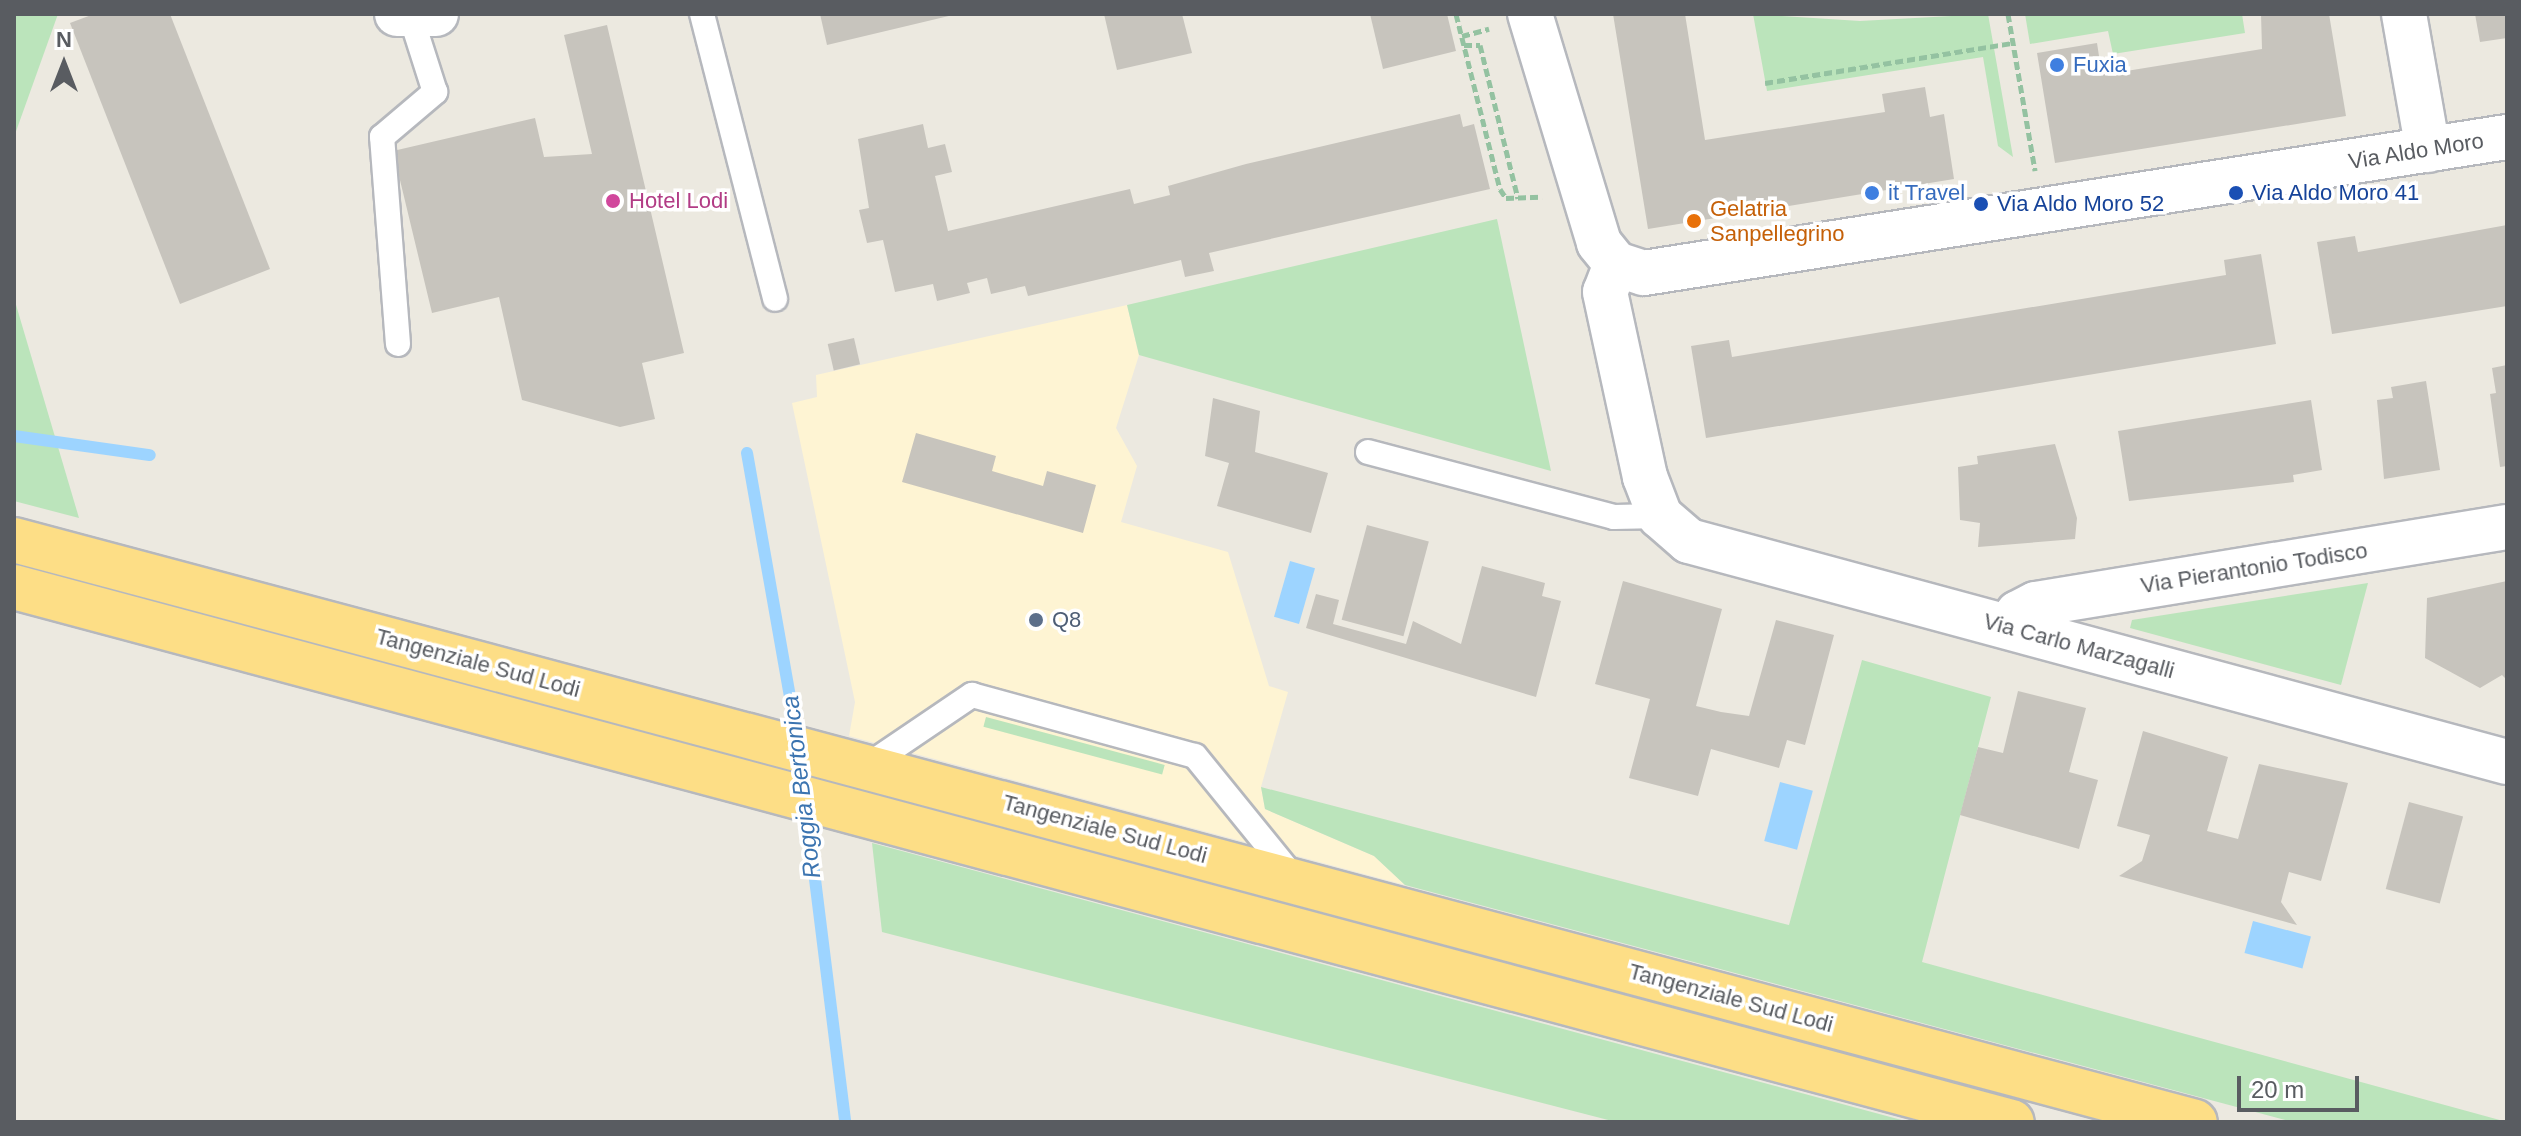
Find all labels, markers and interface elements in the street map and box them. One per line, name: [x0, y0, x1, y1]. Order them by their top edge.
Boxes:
north arrow: [24, 24, 104, 104]
text: N: [56, 27, 72, 52]
place label: Fuxia: [2073, 52, 2127, 78]
marker: Fuxia: [2048, 56, 2066, 74]
street label: Via Aldo Moro: [2346, 127, 2486, 175]
place label: it Travel: [1888, 180, 1965, 206]
place label: Via Aldo Moro 41: [2252, 180, 2420, 206]
marker: it Travel: [1863, 184, 1881, 202]
marker: Via Aldo Moro 41: [2227, 184, 2245, 202]
place label: Hotel Lodi: [629, 188, 728, 214]
place label: Via Aldo Moro 52: [1997, 191, 2165, 217]
marker: Hotel Lodi: [604, 192, 622, 210]
place label: Gelatria Sanpellegrino: [1710, 195, 1845, 246]
marker: Via Aldo Moro 52: [1972, 195, 1990, 213]
marker: Gelatria Sanpellegrino: [1685, 212, 1703, 230]
street label: Via Pierantonio Todisco: [2139, 537, 2369, 599]
place label: Q8: [1052, 607, 1081, 633]
street label: Via Carlo Marzagalli: [1981, 608, 2177, 684]
marker: Q8: [1027, 611, 1045, 629]
street label: Tangenziale Sud Lodi: [373, 623, 583, 703]
water label: Roggia Bertonica: [775, 694, 827, 880]
street label: Tangenziale Sud Lodi: [1000, 789, 1210, 869]
street label: Tangenziale Sud Lodi: [1626, 958, 1836, 1038]
scale bar: [2241, 1060, 2363, 1110]
text: 20 m: [2251, 1076, 2304, 1103]

